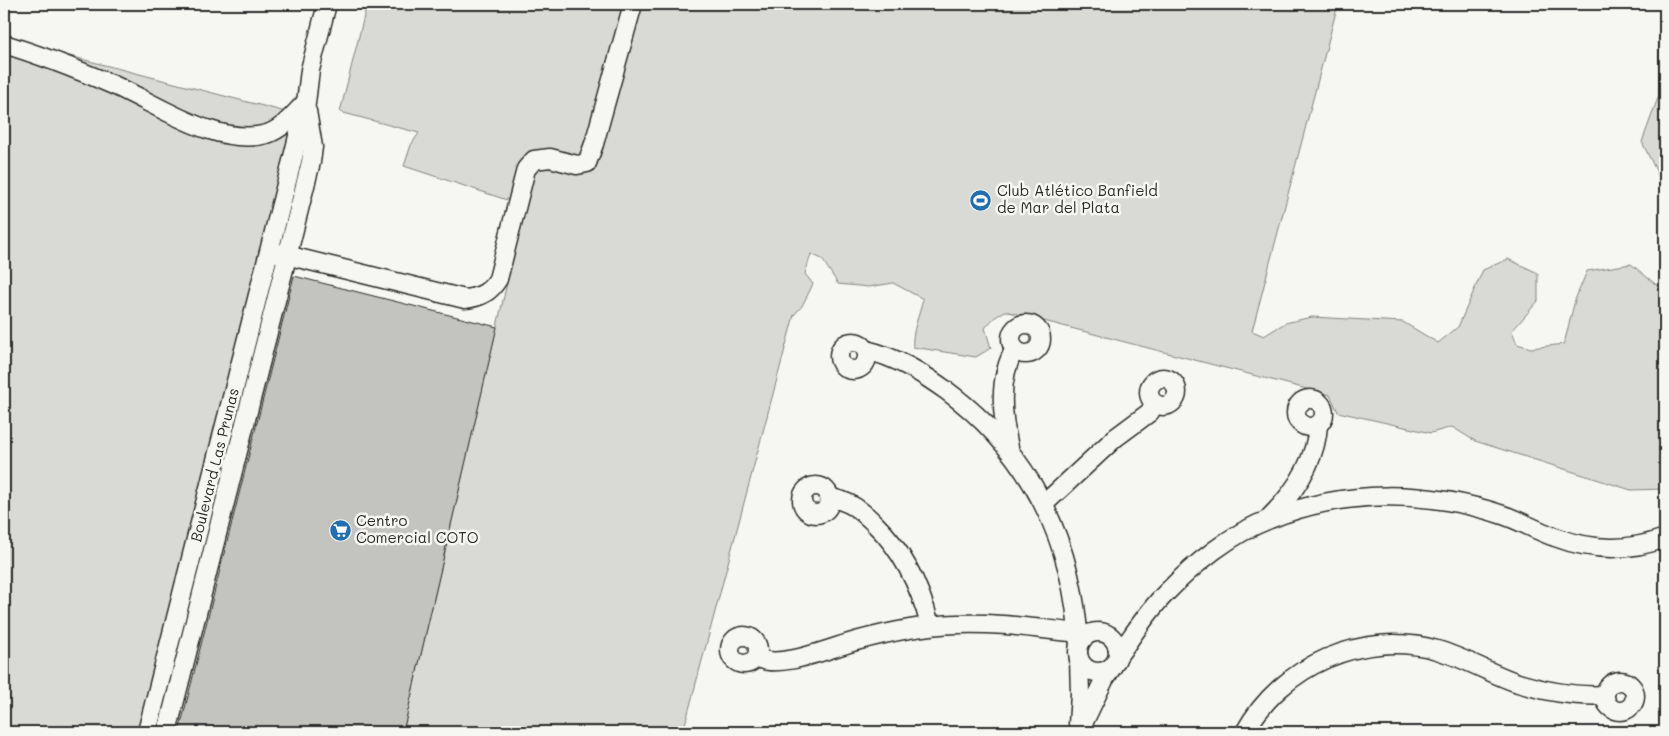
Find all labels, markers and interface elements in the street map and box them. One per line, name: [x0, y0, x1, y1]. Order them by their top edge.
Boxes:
place label: Club Atlético Banfield de Mar del Plata: [997, 180, 1158, 217]
sports icon: Club Atlético Banfield de Mar del Plata: [969, 188, 993, 212]
street label: Boulevard Las Prunas: [185, 386, 243, 544]
place label: Centro Comercial COTO: [356, 510, 479, 547]
supermarket icon: Centro Comercial COTO: [328, 518, 352, 542]

